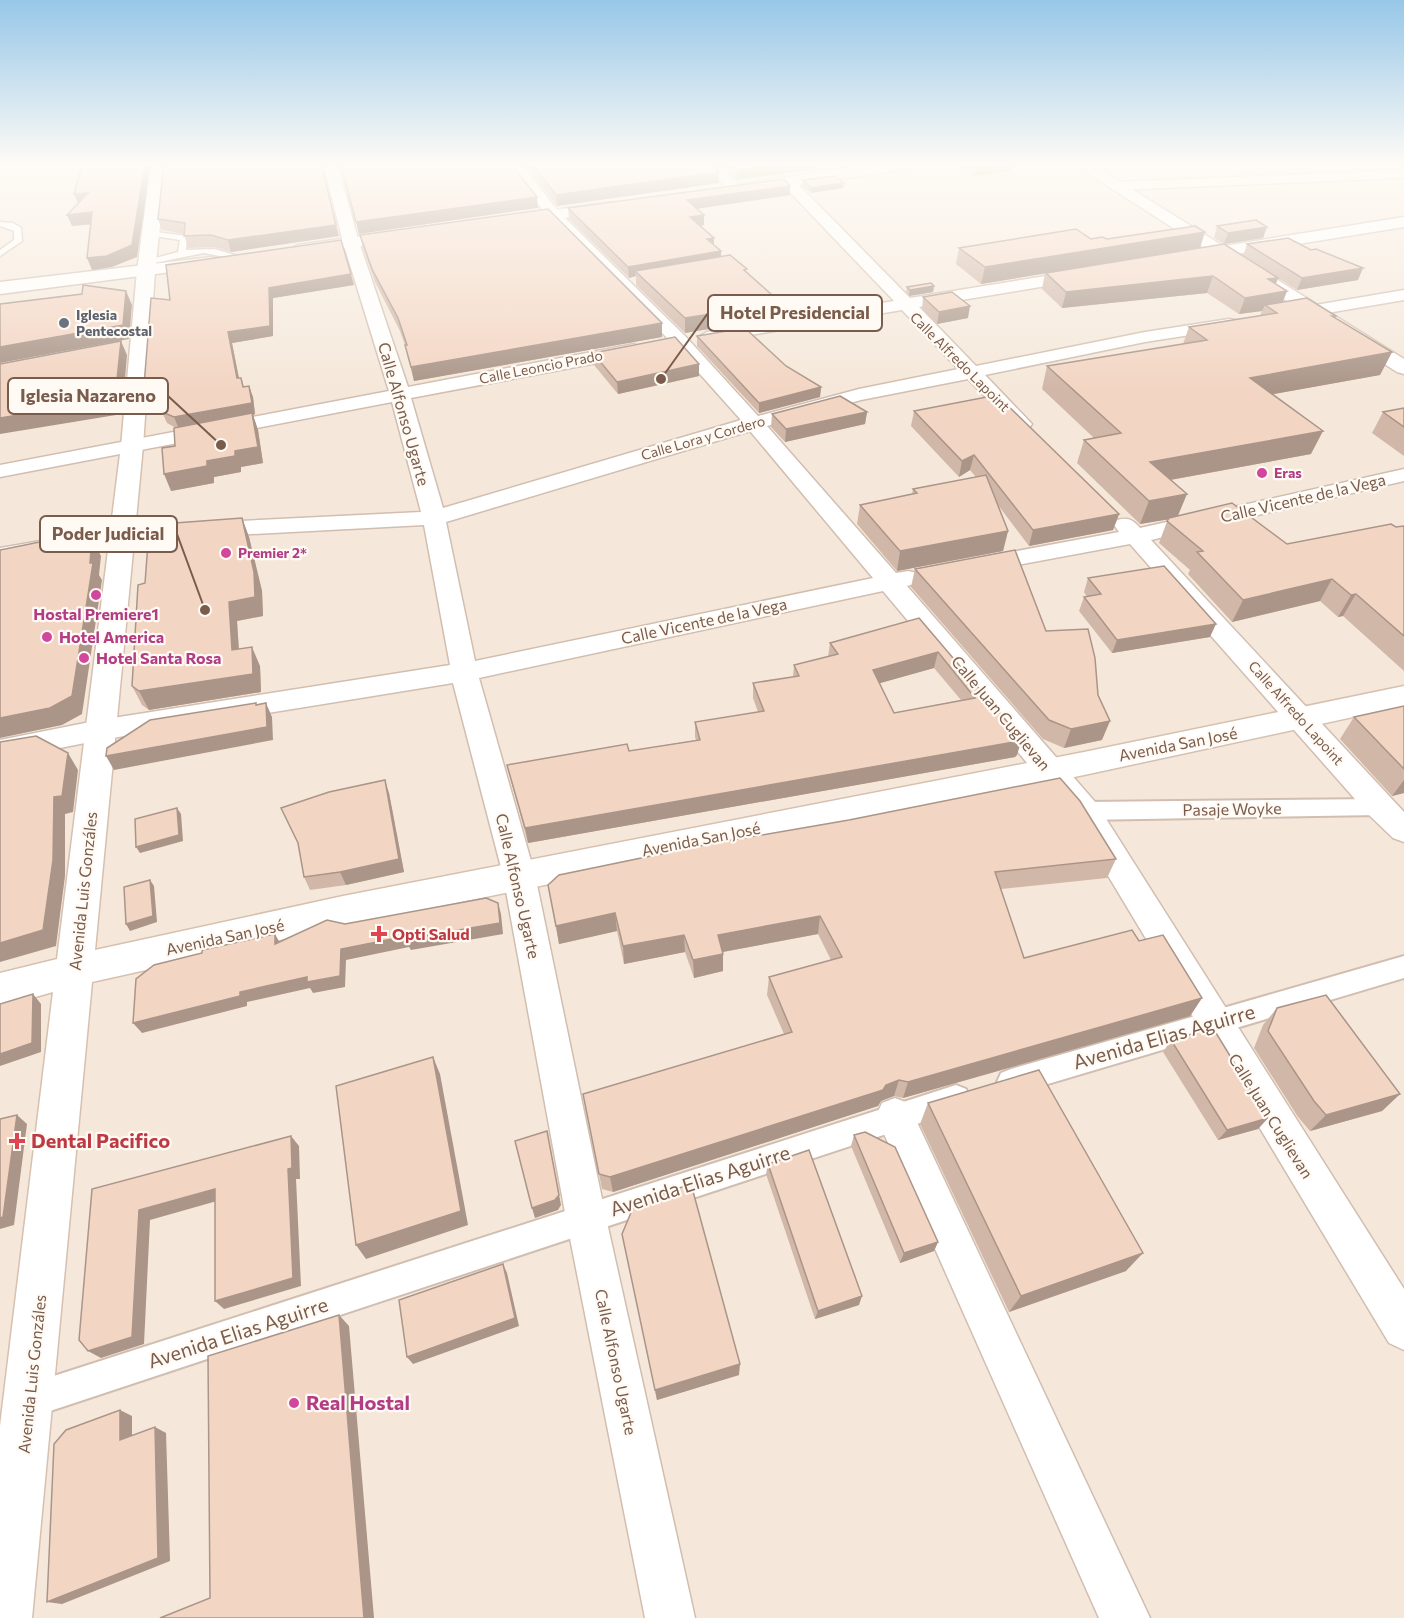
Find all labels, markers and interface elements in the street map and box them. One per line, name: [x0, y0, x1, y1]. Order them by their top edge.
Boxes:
callout: Hotel Presidencial: [708, 295, 882, 331]
text: Hotel Presidencial: [720, 301, 870, 323]
place label: Iglesia Pentecostal: [76, 306, 152, 339]
street label: Calle Alfredo Lapoint: [907, 308, 1014, 415]
marker: Iglesia Pentecostal: [57, 316, 71, 330]
street label: Calle Alfonso Ugarte: [375, 340, 434, 488]
street label: Calle Leoncio Prado: [478, 346, 604, 387]
callout: Iglesia Nazareno: [8, 378, 168, 414]
text: Iglesia Nazareno: [20, 384, 156, 406]
street label: Calle Lora y Cordero: [639, 412, 767, 463]
place label: Eras: [1274, 464, 1302, 481]
marker: Eras: [1255, 466, 1269, 480]
street label: Calle Vicente de la Vega: [1218, 469, 1387, 526]
callout: Poder Judicial: [40, 516, 177, 552]
text: Poder Judicial: [52, 522, 164, 544]
place label: Premier 2*: [238, 544, 307, 561]
marker: Premier 2*: [219, 546, 233, 560]
marker: Hostal Premiere1: [89, 588, 103, 602]
street label: Calle Vicente de la Vega: [619, 594, 789, 647]
place label: Hostal Premiere1: [33, 604, 159, 623]
place label: Hotel America: [59, 627, 164, 646]
marker: Hotel America: [40, 630, 54, 644]
place label: Hotel Santa Rosa: [96, 648, 221, 667]
marker: Hotel Santa Rosa: [77, 651, 91, 665]
street label: Calle Juan Cuglievan: [948, 652, 1055, 774]
street label: Calle Alfredo Lapoint: [1245, 657, 1348, 768]
street label: Avenida San José: [1117, 723, 1239, 764]
street label: Pasaje Woyke: [1182, 798, 1282, 819]
street label: Avenida Luis Gonzáles: [65, 810, 100, 971]
street label: Calle Alfonso Ugarte: [493, 811, 544, 960]
street label: Avenida San José: [640, 818, 762, 859]
street label: Avenida San José: [164, 915, 286, 958]
place label: Opti Salud: [392, 924, 470, 943]
marker: Opti Salud: [370, 925, 388, 943]
street label: Avenida Elias Aguirre: [1070, 999, 1257, 1073]
street label: Calle Juan Cuglievan: [1225, 1050, 1318, 1182]
place label: Dental Pacifico: [31, 1128, 170, 1152]
marker: Dental Pacifico: [8, 1132, 26, 1150]
street label: Avenida Elias Aguirre: [607, 1140, 793, 1221]
street label: Calle Alfonso Ugarte: [592, 1287, 641, 1437]
street label: Avenida Elias Aguirre: [145, 1292, 331, 1373]
street label: Avenida Luis Gonzáles: [14, 1293, 49, 1454]
place label: Real Hostal: [306, 1390, 410, 1414]
marker: Real Hostal: [287, 1396, 301, 1410]

